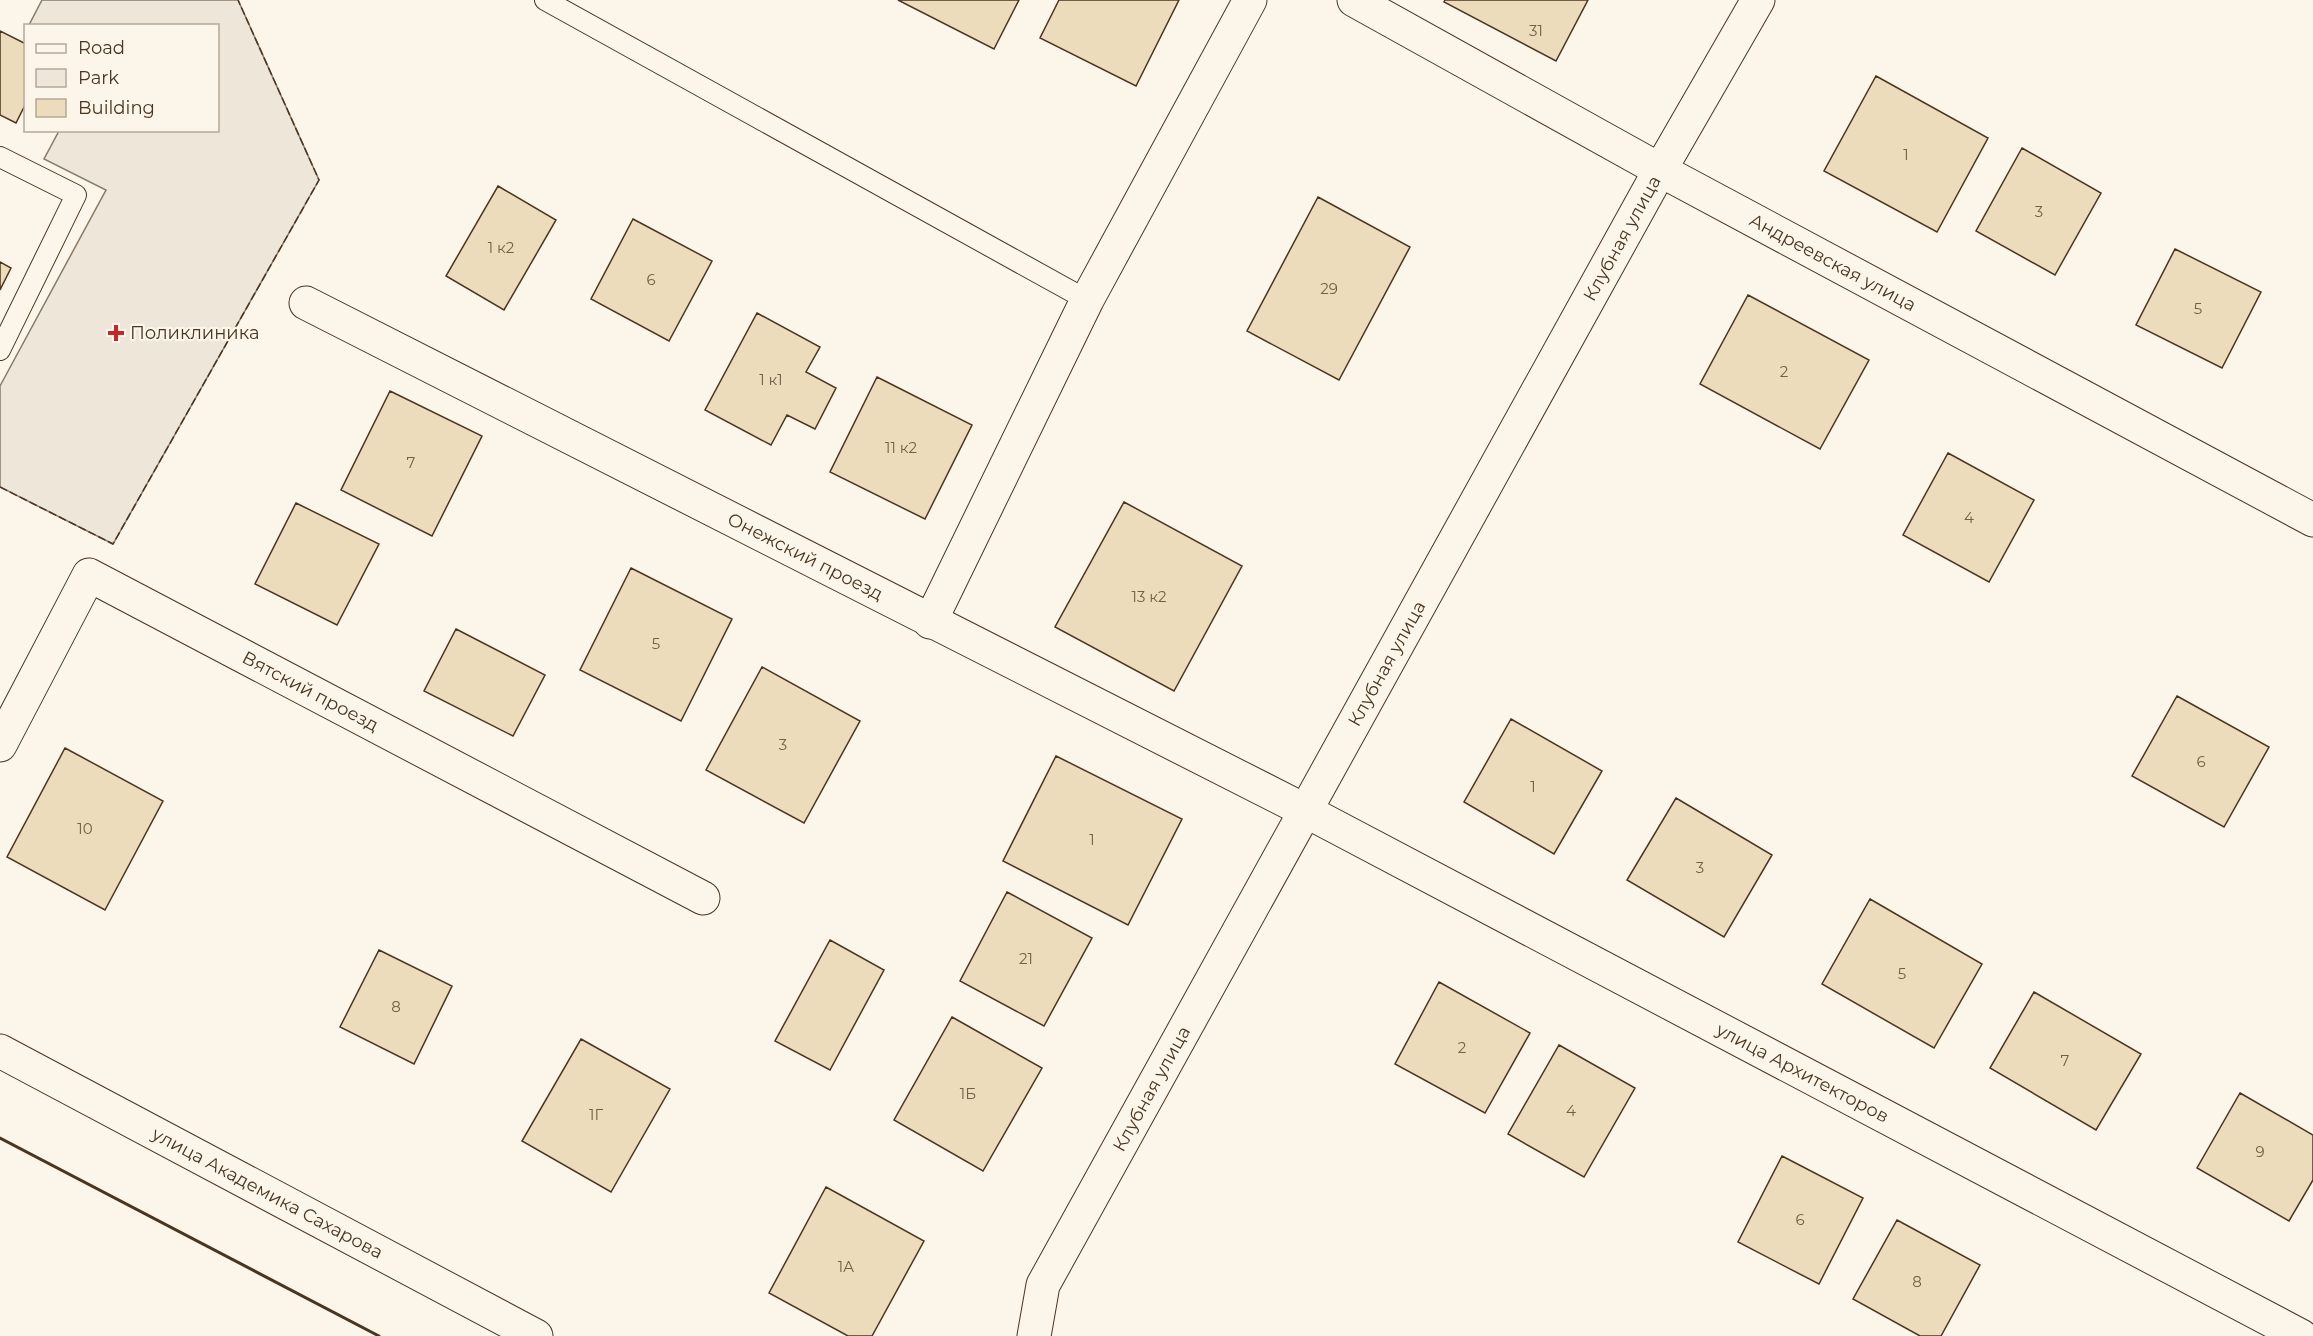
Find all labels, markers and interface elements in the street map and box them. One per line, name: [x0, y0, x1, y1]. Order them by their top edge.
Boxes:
house number: 31: [1529, 21, 1543, 40]
legend: [24, 24, 219, 132]
text: Road: [78, 37, 125, 59]
text: Park: [78, 67, 119, 89]
text: Building: [78, 97, 155, 119]
house number: 1: [1903, 145, 1909, 164]
street label: Клубная улица: [1579, 172, 1666, 305]
house number: 3: [2035, 202, 2043, 221]
street label: Андреевская улица: [1746, 209, 1920, 316]
house number: 1 к2: [488, 238, 514, 257]
house number: 6: [646, 270, 656, 289]
house number: 29: [1320, 279, 1338, 298]
house number: 5: [2194, 299, 2202, 318]
place label: Поликлиника: [130, 322, 260, 344]
marker: Поликлиника: [107, 324, 125, 342]
house number: 2: [1780, 362, 1788, 381]
house number: 1 к1: [759, 370, 783, 389]
house number: 11 к2: [885, 438, 917, 457]
house number: 7: [407, 453, 416, 472]
street label: Онежский проезд: [724, 508, 887, 605]
house number: 4: [1964, 508, 1974, 527]
house number: 13 к2: [1132, 587, 1166, 606]
street label: Клубная улица: [1343, 597, 1430, 730]
house number: 5: [652, 634, 660, 653]
street label: Вятский проезд: [238, 647, 383, 736]
house number: 3: [779, 735, 787, 754]
house number: 6: [2196, 752, 2206, 771]
house number: 1: [1530, 777, 1536, 796]
house number: 10: [77, 819, 93, 838]
house number: 1: [1089, 830, 1095, 849]
house number: 3: [1696, 858, 1704, 877]
house number: 21: [1019, 949, 1033, 968]
house number: 5: [1898, 964, 1906, 983]
house number: 8: [391, 997, 401, 1016]
street label: улица Архитекторов: [1712, 1018, 1893, 1128]
street label: Клубная улица: [1108, 1022, 1195, 1155]
house number: 2: [1458, 1038, 1466, 1057]
house number: 7: [2061, 1051, 2070, 1070]
house number: 1Б: [960, 1084, 976, 1103]
house number: 4: [1566, 1101, 1576, 1120]
house number: 1Г: [589, 1105, 603, 1124]
street label: улица Академика Сахарова: [147, 1122, 387, 1264]
house number: 9: [2255, 1142, 2265, 1161]
house number: 6: [1795, 1210, 1805, 1229]
house number: 1А: [838, 1257, 854, 1276]
house number: 8: [1912, 1272, 1922, 1291]

